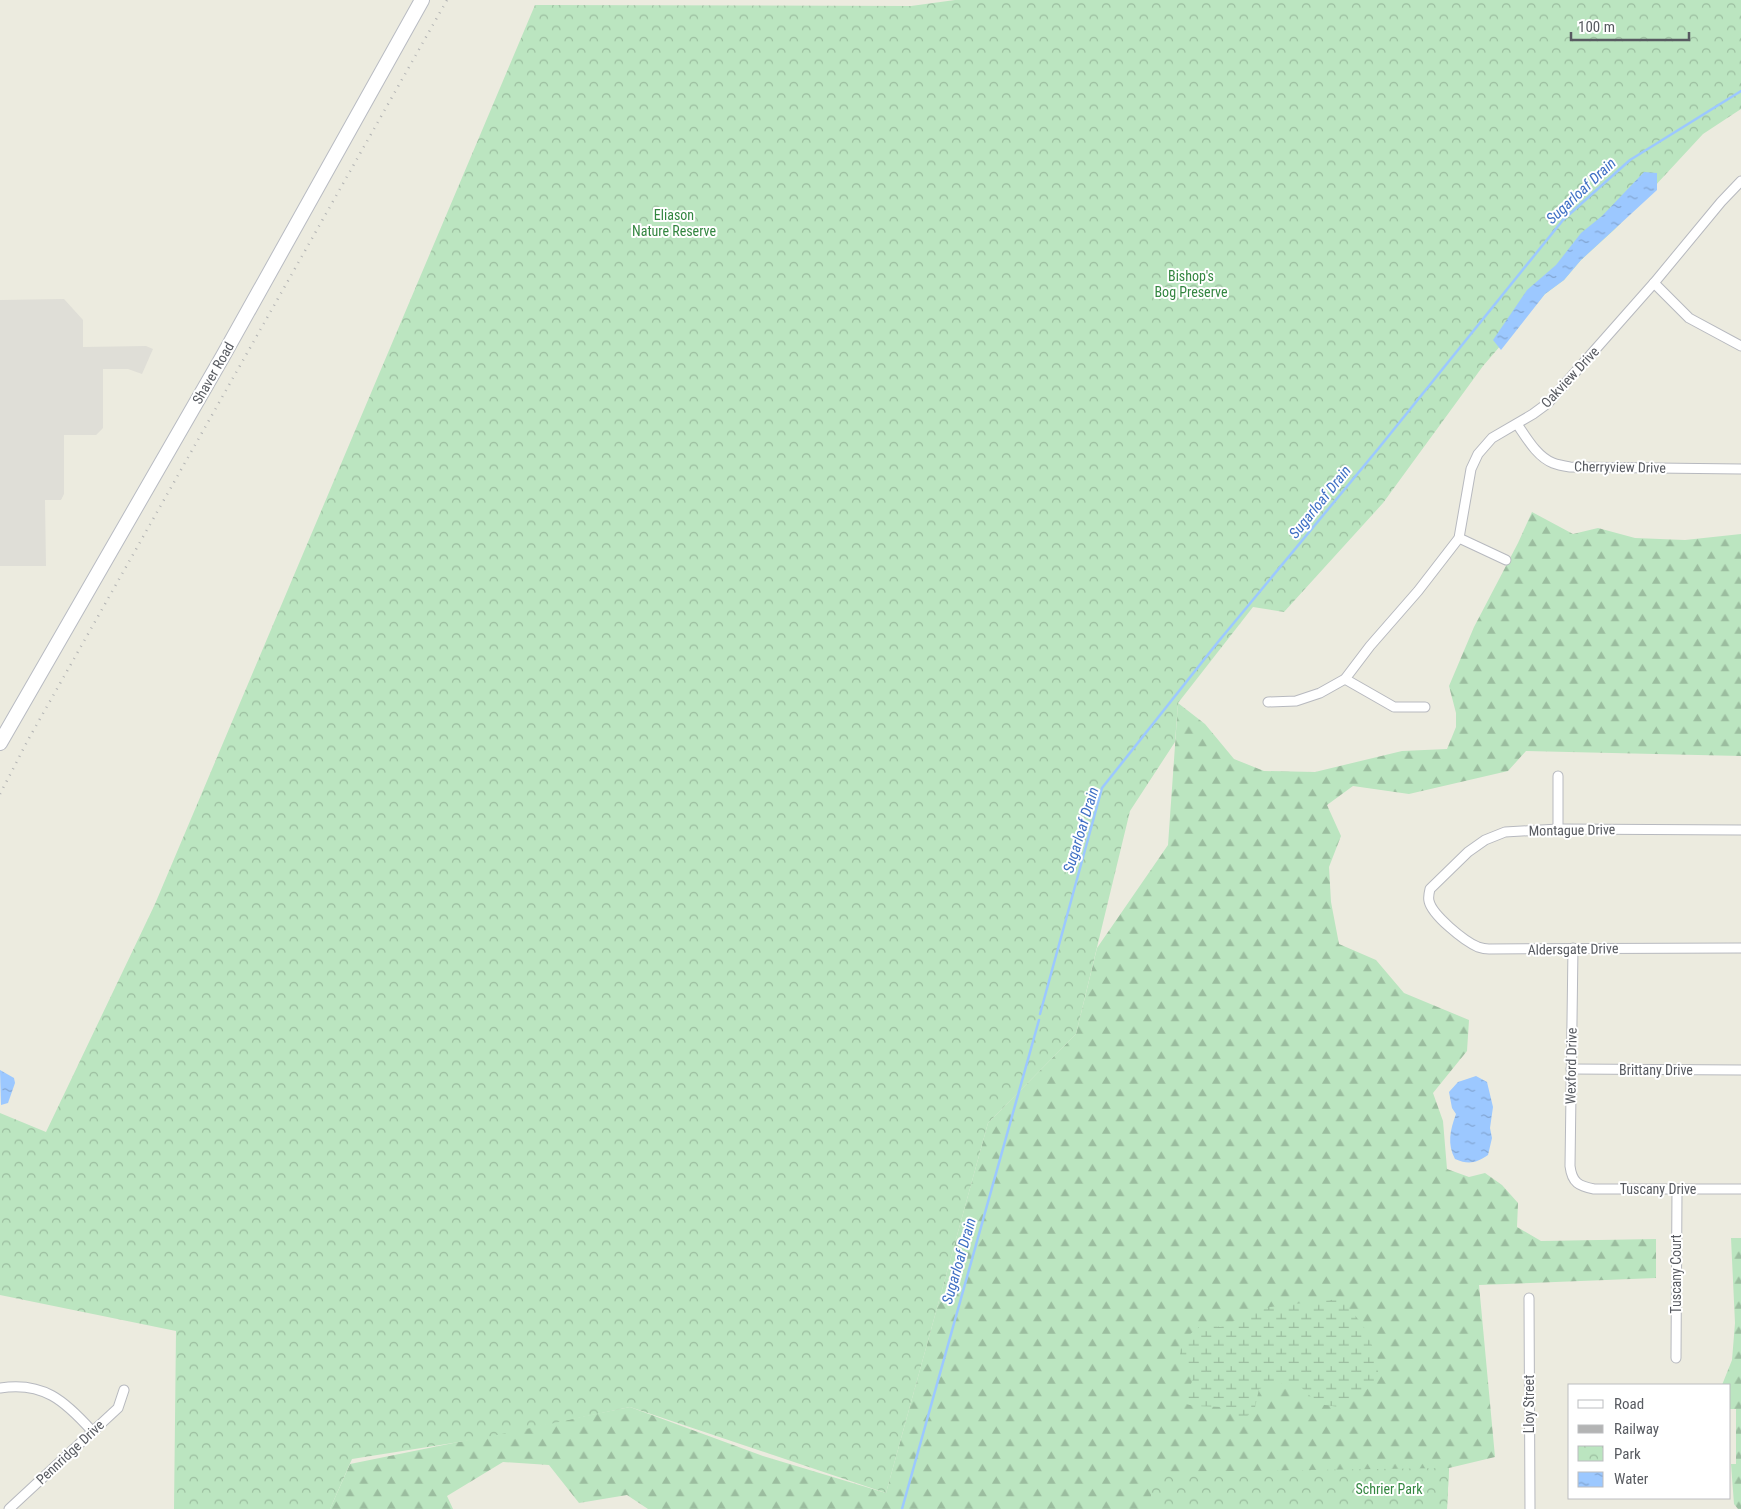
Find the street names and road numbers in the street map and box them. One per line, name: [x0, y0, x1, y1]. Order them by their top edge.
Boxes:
street label: Shaver Road: [189, 339, 237, 407]
street label: Oakview Drive: [1538, 343, 1603, 411]
street label: Cherryview Drive: [1574, 458, 1666, 476]
street label: Montague Drive: [1529, 821, 1616, 839]
street label: Aldersgate Drive: [1527, 940, 1619, 958]
street label: Wexford Drive: [1562, 1027, 1580, 1105]
street label: Brittany Drive: [1619, 1062, 1693, 1078]
street label: Tuscany Drive: [1620, 1181, 1697, 1197]
street label: Tuscany Court: [1668, 1234, 1684, 1314]
street label: Lloy Street: [1521, 1375, 1537, 1433]
street label: Pennridge Drive: [33, 1416, 108, 1487]

